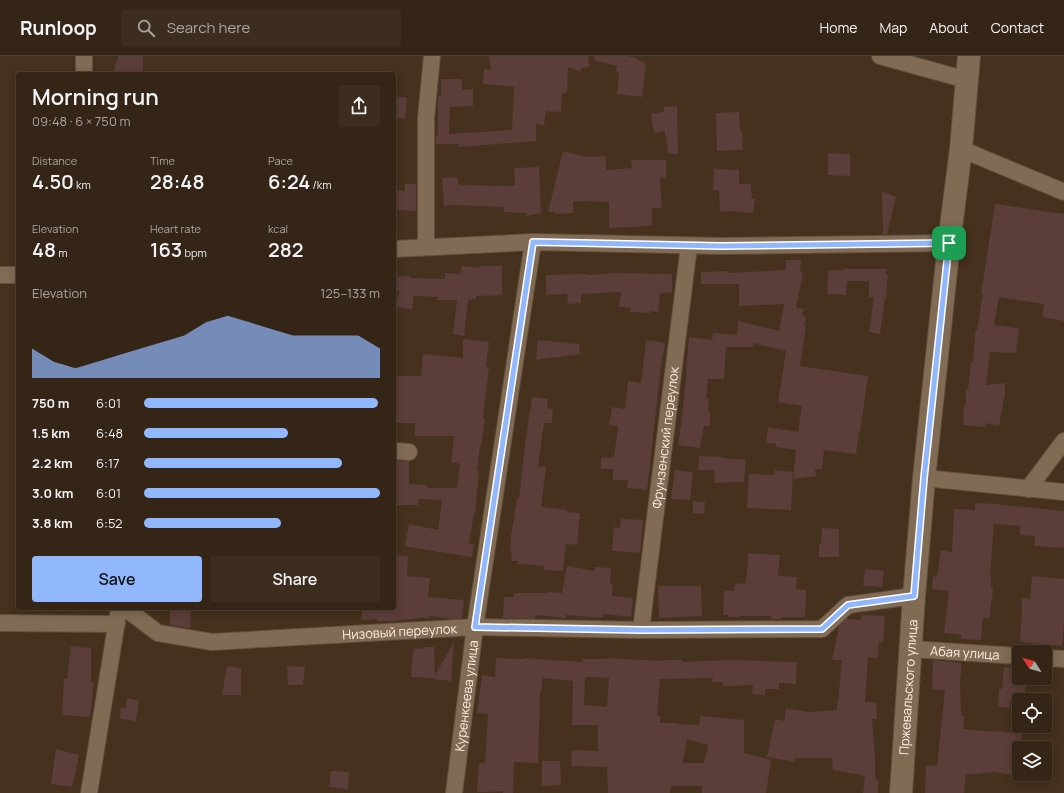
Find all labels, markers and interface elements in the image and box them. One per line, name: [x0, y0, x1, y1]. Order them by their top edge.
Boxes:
search box: [121, 10, 401, 46]
text: Runloop: [20, 15, 97, 41]
icon: search: [135, 17, 157, 39]
text: Search here: [167, 17, 250, 38]
text: Home: [820, 18, 857, 37]
text: Map: [879, 18, 907, 37]
text: About: [929, 18, 969, 37]
text: Contact: [991, 18, 1044, 37]
text: Morning run: [32, 82, 159, 112]
button: share: [338, 85, 380, 127]
text: 09:48 · 6 × 750 m: [32, 112, 130, 130]
text: Distance: [32, 153, 77, 168]
text: Time: [150, 153, 175, 168]
text: Pace: [268, 153, 293, 168]
text: 4.50: [32, 168, 74, 195]
text: 28:48: [150, 168, 204, 195]
text: 6:24: [268, 168, 310, 195]
text: km: [74, 177, 91, 192]
text: /km: [310, 177, 332, 192]
text: Elevation: [32, 221, 78, 236]
text: Heart rate: [150, 221, 201, 236]
text: kcal: [268, 221, 288, 236]
pin: [932, 226, 966, 260]
icon: arrive: [938, 232, 960, 254]
text: 48: [32, 236, 56, 263]
text: 163: [150, 236, 182, 263]
text: 282: [268, 236, 304, 263]
text: m: [56, 245, 68, 260]
text: bpm: [182, 245, 207, 260]
text: Elevation: [32, 284, 87, 302]
text: 125–133 m: [320, 284, 380, 302]
street label: Фрунзенский переулок: [647, 365, 683, 509]
text: 750 m: [32, 394, 69, 412]
text: 6:01: [96, 394, 121, 412]
text: 1.5 km: [32, 424, 70, 442]
text: 6:48: [96, 424, 123, 442]
text: 2.2 km: [32, 454, 73, 472]
text: 6:17: [96, 454, 120, 472]
text: 3.0 km: [32, 484, 73, 502]
text: 6:01: [96, 484, 121, 502]
text: 3.8 km: [32, 514, 73, 532]
text: 6:52: [96, 514, 123, 532]
button: Save: [32, 556, 202, 602]
button: Share: [210, 556, 380, 602]
street label: Низовый переулок: [342, 619, 458, 644]
street label: Пржевальского улица: [895, 619, 921, 756]
street label: Куренкеева улица: [450, 639, 482, 752]
street label: Абая улица: [930, 641, 1000, 664]
north arrow: [1012, 645, 1052, 685]
map controls: [1012, 645, 1052, 781]
button: locate: [1012, 693, 1052, 733]
button: layers: [1012, 741, 1052, 781]

